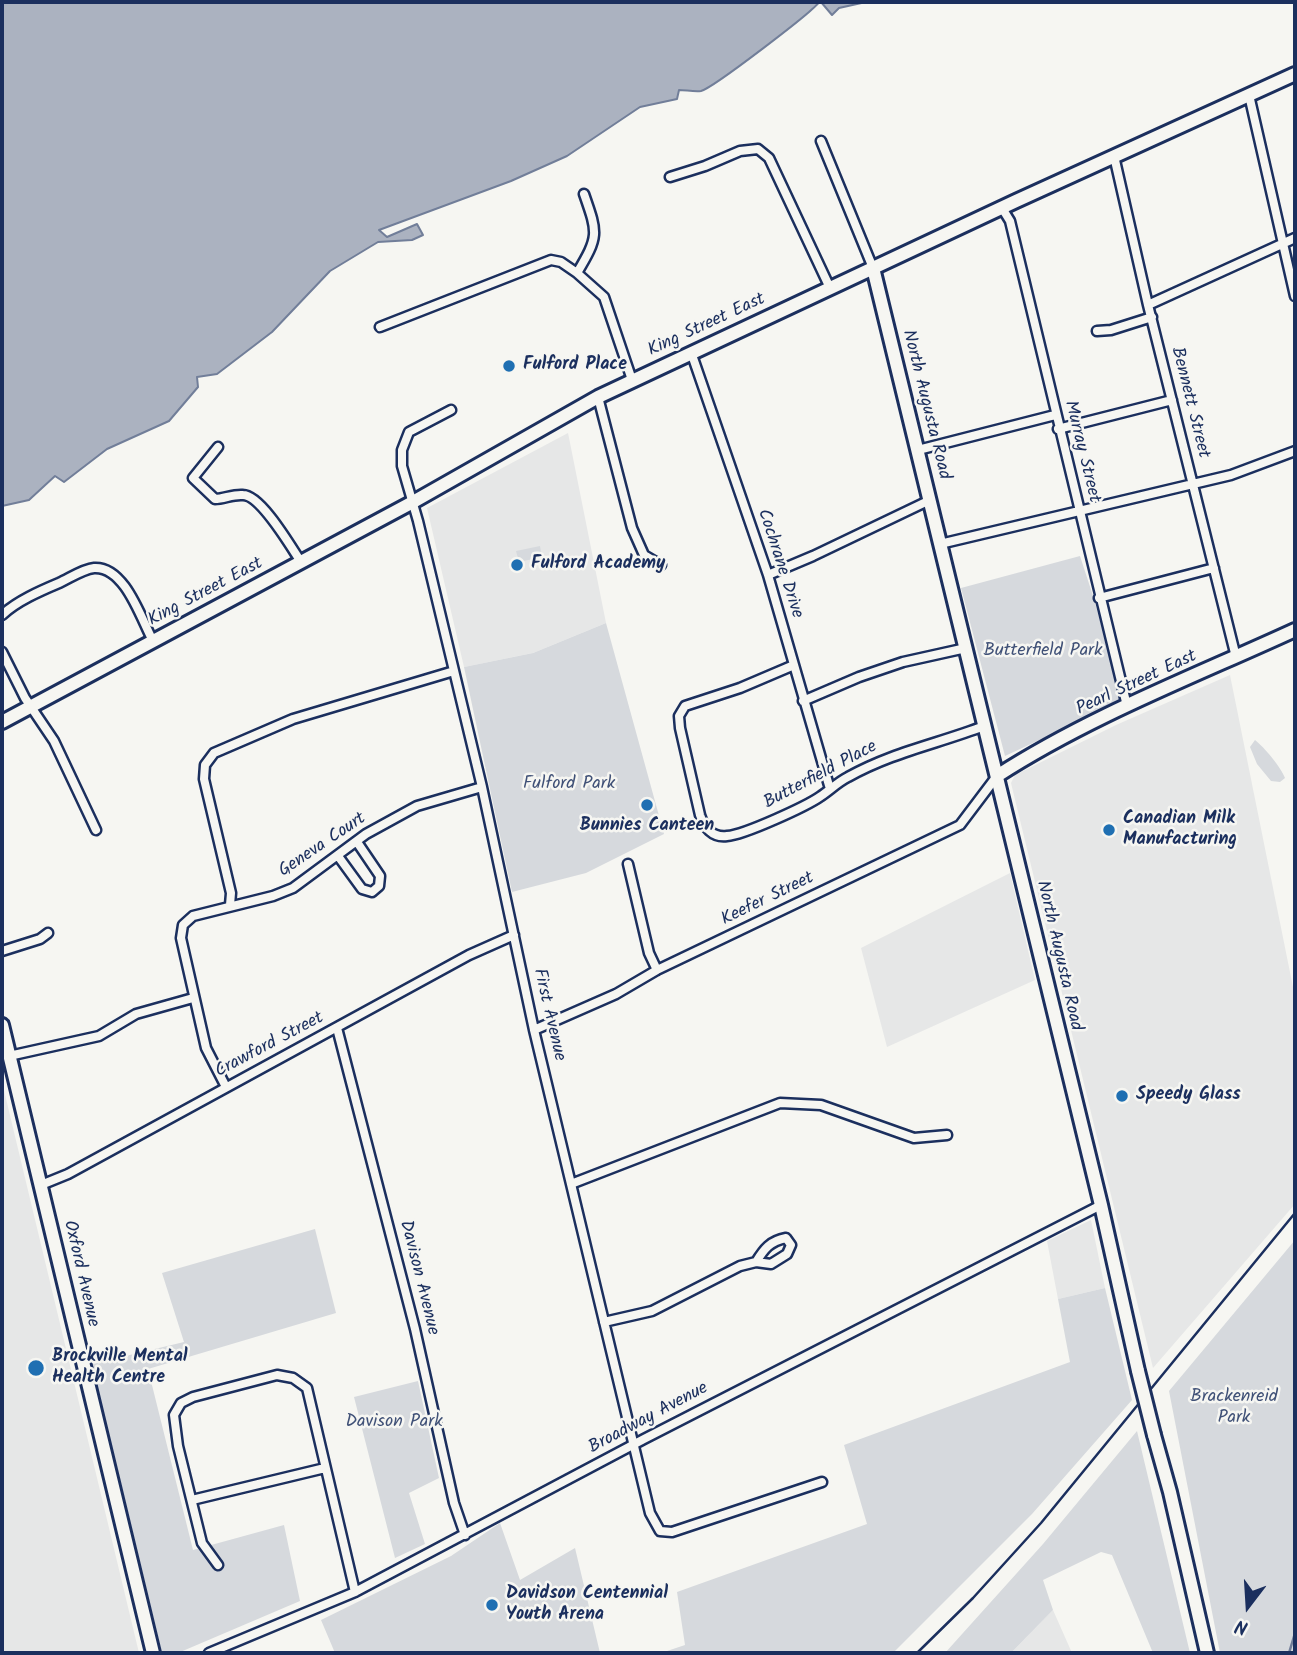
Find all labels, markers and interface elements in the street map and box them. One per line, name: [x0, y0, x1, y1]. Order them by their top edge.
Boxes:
street label: King Street East: [645, 289, 769, 363]
street label: North Augusta Road: [896, 328, 954, 482]
street label: Bennett Street: [1165, 345, 1213, 461]
place label: Fulford Place: [523, 355, 627, 377]
marker: Fulford Place: [501, 358, 517, 374]
street label: Murray Street: [1058, 399, 1104, 505]
street label: Cochrane Drive: [751, 507, 807, 621]
street label: King Street East: [145, 554, 267, 632]
place label: Fulford Academy: [531, 554, 665, 576]
marker: Fulford Academy: [509, 557, 525, 573]
park label: Butterfield Park: [984, 641, 1102, 663]
street label: Pearl Street East: [1073, 647, 1201, 721]
street label: Butterfield Place: [761, 737, 881, 815]
park label: Fulford Park: [523, 774, 615, 796]
marker: Bunnies Canteen: [639, 797, 655, 813]
street label: Geneva Court: [275, 809, 371, 883]
place label: Canadian Milk Manufacturing: [1123, 809, 1237, 852]
place label: Bunnies Canteen: [580, 816, 714, 838]
marker: Canadian Milk Manufacturing: [1101, 822, 1117, 838]
street label: Keefer Street: [718, 868, 818, 932]
street label: North Augusta Road: [1030, 879, 1086, 1033]
street label: First Avenue: [527, 967, 569, 1063]
street label: Crawford Street: [212, 1008, 328, 1084]
place label: Speedy Glass: [1136, 1085, 1241, 1107]
marker: Speedy Glass: [1114, 1088, 1130, 1104]
street label: Davison Avenue: [393, 1218, 443, 1338]
street label: Oxford Avenue: [57, 1219, 103, 1329]
place label: Brockville Mental Health Centre: [52, 1347, 188, 1390]
marker: Brockville Mental Health Centre: [26, 1358, 46, 1378]
street label: Broadway Avenue: [586, 1378, 712, 1460]
park label: Brackenreid Park: [1190, 1387, 1278, 1430]
park label: Davison Park: [345, 1412, 443, 1434]
north arrow: [1213, 1571, 1283, 1641]
place label: Davidson Centennial Youth Arena: [506, 1584, 668, 1626]
marker: Davidson Centennial Youth Arena: [484, 1597, 500, 1613]
text: N: [1232, 1610, 1252, 1642]

